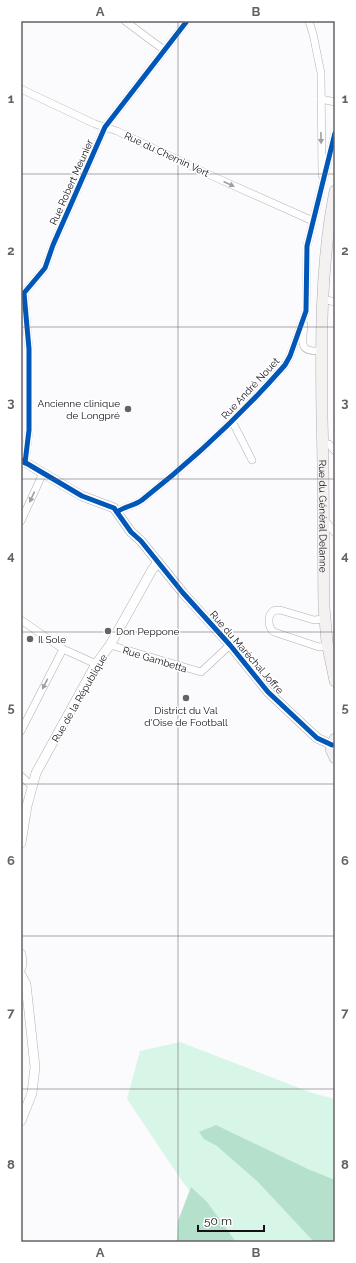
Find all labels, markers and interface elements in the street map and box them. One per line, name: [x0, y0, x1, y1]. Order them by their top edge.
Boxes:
text: A: [96, 4, 105, 19]
text: B: [252, 4, 261, 19]
text: 1: [8, 91, 15, 106]
text: 1: [342, 91, 349, 106]
street label: Rue du Chemin Vert: [123, 130, 212, 179]
one-way arrow: [318, 132, 324, 145]
street label: Rue Robert Meunier: [48, 137, 95, 227]
one-way arrow: [224, 181, 236, 187]
text: 2: [7, 243, 15, 258]
text: 2: [341, 243, 349, 258]
street label: Rue André Nouet: [219, 355, 282, 421]
text: 3: [7, 395, 15, 410]
text: 3: [341, 395, 349, 410]
place label: Ancienne clinique de Longpré: [37, 398, 120, 421]
marker: Ancienne clinique de Longpré: [123, 404, 133, 414]
street label: Rue du Général Delanne: [317, 460, 329, 573]
one-way arrow: [29, 491, 35, 502]
text: 4: [7, 548, 15, 563]
text: 4: [341, 548, 349, 563]
street label: Rue du Maréchal Joffre: [208, 609, 286, 696]
marker: Don Peppone: [103, 626, 113, 636]
place label: Don Peppone: [116, 626, 180, 637]
marker: Il Sole: [25, 634, 35, 644]
place label: Il Sole: [38, 634, 66, 645]
street label: Rue Gambetta: [121, 644, 188, 674]
street label: Rue de la République: [50, 652, 109, 744]
one-way arrow: [42, 678, 48, 690]
marker: District du Val d'Oise de Football: [181, 693, 191, 703]
text: 5: [7, 700, 15, 715]
text: 5: [341, 700, 349, 715]
place label: District du Val d'Oise de Football: [144, 705, 228, 728]
text: 6: [7, 853, 15, 868]
text: 6: [341, 853, 349, 868]
text: 7: [7, 1005, 15, 1020]
text: 7: [341, 1005, 349, 1020]
text: 8: [7, 1157, 15, 1172]
text: 8: [341, 1157, 349, 1172]
scale bar: [198, 1207, 264, 1233]
text: 50 m: [204, 1214, 232, 1228]
text: A: [96, 1245, 105, 1260]
text: B: [252, 1245, 261, 1260]

